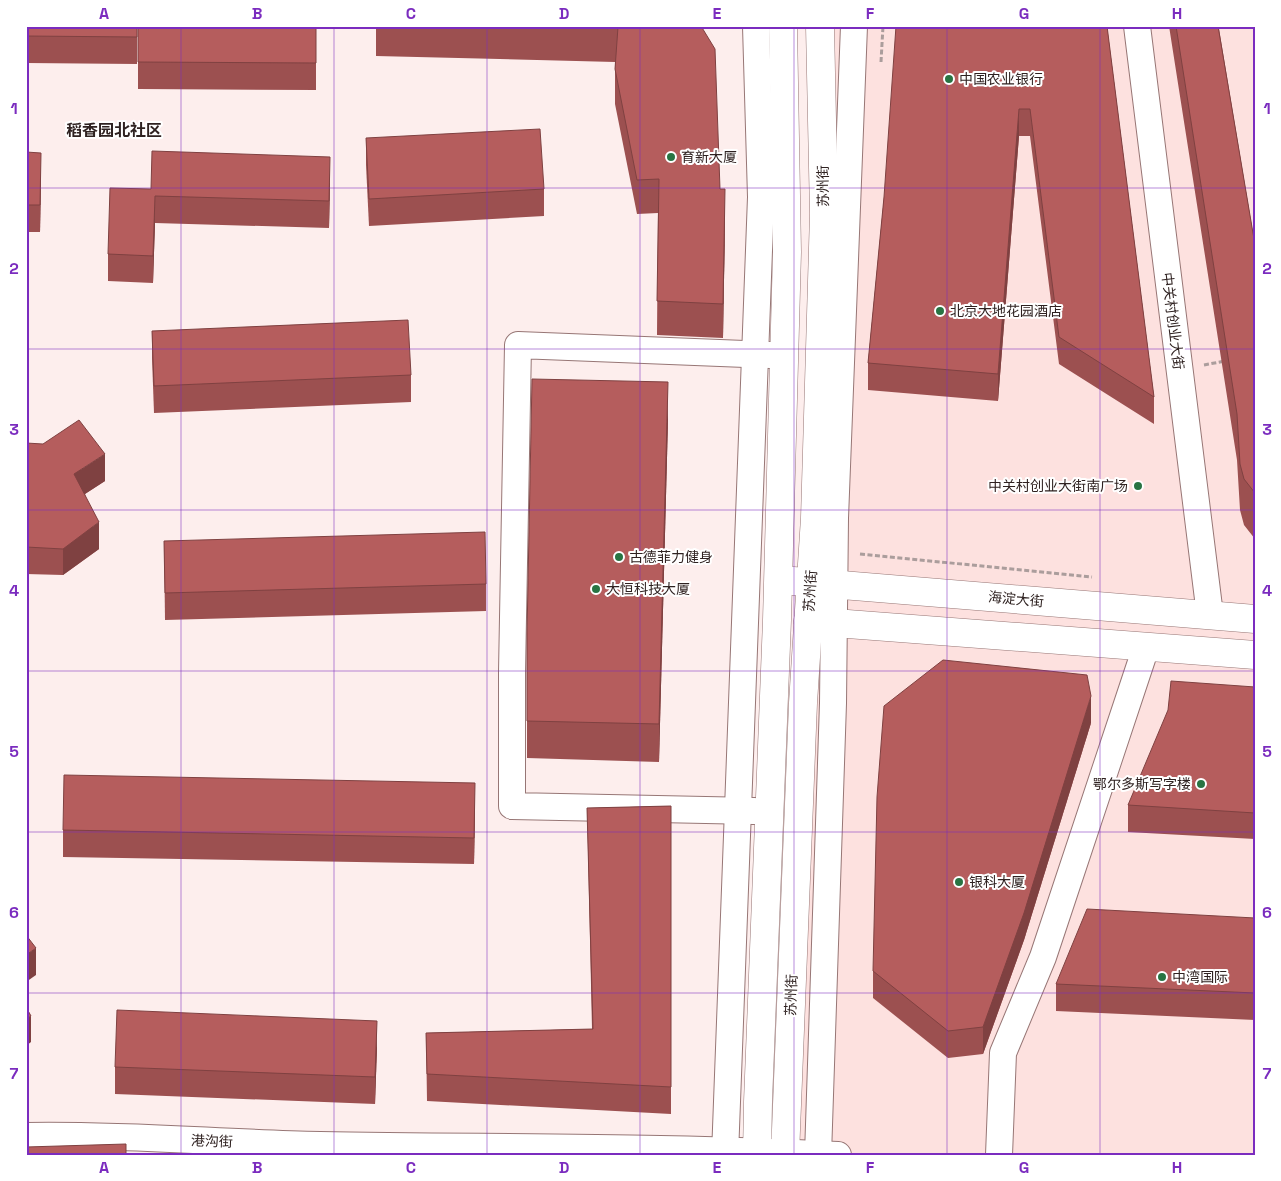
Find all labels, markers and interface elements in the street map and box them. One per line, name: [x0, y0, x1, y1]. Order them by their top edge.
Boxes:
text: A: [99, 3, 109, 24]
text: B: [252, 3, 262, 24]
text: C: [406, 3, 416, 24]
text: D: [559, 3, 569, 24]
text: E: [713, 3, 722, 24]
text: F: [866, 3, 875, 24]
text: G: [1019, 3, 1029, 24]
text: H: [1172, 3, 1182, 24]
place label: 中国农业银行: [959, 70, 1043, 88]
marker: 中国农业银行: [943, 73, 955, 85]
text: 1: [10, 98, 18, 119]
text: 1: [1263, 98, 1271, 119]
district label: 稻香园北社区: [66, 120, 162, 141]
place label: 育新大厦: [681, 148, 737, 166]
marker: 育新大厦: [665, 151, 677, 163]
street label: 苏州街: [814, 165, 832, 207]
text: 2: [9, 258, 19, 279]
text: 2: [1262, 258, 1272, 279]
street label: 中关村创业大街: [1158, 271, 1188, 371]
place label: 北京大地花园酒店: [950, 302, 1062, 320]
marker: 北京大地花园酒店: [934, 305, 946, 317]
text: 3: [9, 419, 19, 440]
text: 3: [1262, 419, 1272, 440]
place label: 中关村创业大街南广场: [988, 477, 1128, 495]
marker: 中关村创业大街南广场: [1132, 480, 1144, 492]
place label: 古德菲力健身: [629, 548, 713, 566]
marker: 古德菲力健身: [613, 551, 625, 563]
street label: 苏州街: [800, 569, 820, 613]
text: 4: [9, 580, 19, 601]
place label: 大恒科技大厦: [606, 580, 690, 598]
text: 4: [1262, 580, 1272, 601]
marker: 大恒科技大厦: [590, 583, 602, 595]
street label: 海淀大街: [987, 588, 1045, 610]
text: 5: [9, 741, 19, 762]
text: 5: [1262, 741, 1272, 762]
place label: 鄂尔多斯写字楼: [1093, 775, 1191, 793]
marker: 鄂尔多斯写字楼: [1195, 778, 1207, 790]
place label: 银科大厦: [969, 873, 1025, 891]
marker: 银科大厦: [953, 876, 965, 888]
text: 6: [9, 902, 19, 923]
text: 6: [1262, 902, 1272, 923]
place label: 中湾国际: [1172, 968, 1228, 986]
marker: 中湾国际: [1156, 971, 1168, 983]
street label: 苏州街: [781, 974, 801, 1016]
text: 7: [10, 1063, 19, 1084]
text: 7: [1263, 1063, 1272, 1084]
street label: 港沟街: [191, 1131, 233, 1151]
text: A: [99, 1157, 109, 1178]
text: B: [252, 1157, 262, 1178]
text: C: [406, 1157, 416, 1178]
text: D: [559, 1157, 569, 1178]
text: E: [713, 1157, 722, 1178]
text: F: [866, 1157, 875, 1178]
text: G: [1019, 1157, 1029, 1178]
text: H: [1172, 1157, 1182, 1178]

